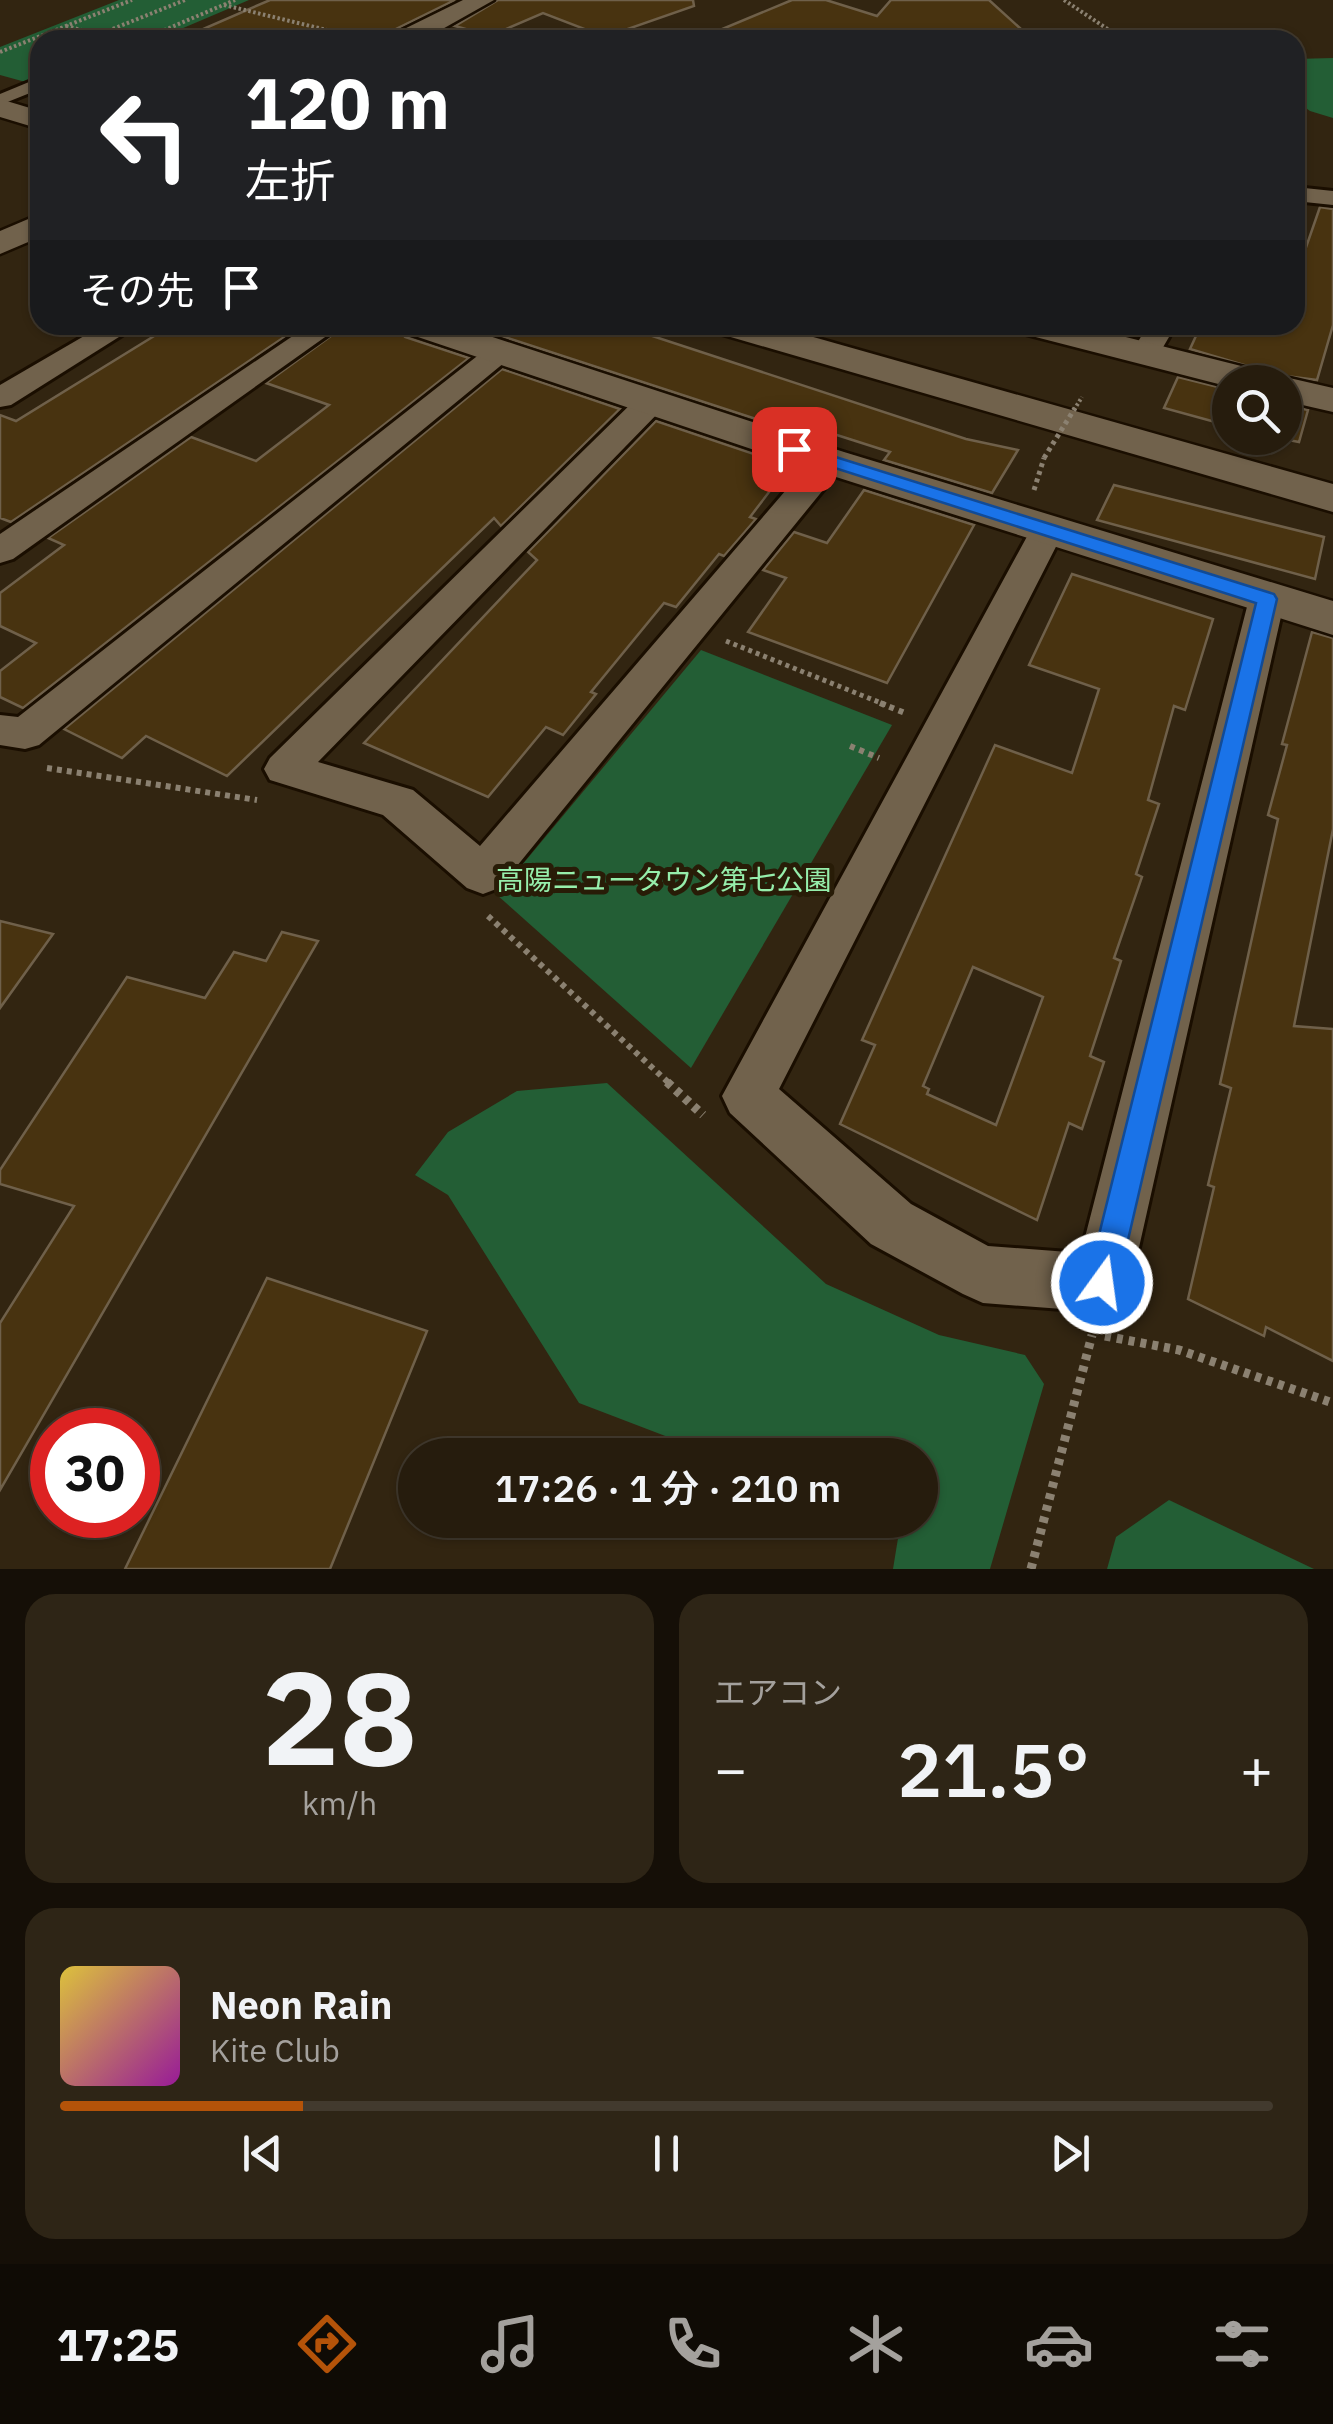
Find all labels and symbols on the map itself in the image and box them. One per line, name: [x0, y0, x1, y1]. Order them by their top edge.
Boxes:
pin: [752, 407, 837, 492]
park label: 高陽ニュータウン第七公園: [496, 861, 832, 898]
position arrow: [1050, 1231, 1154, 1335]
speed limit sign: 30: [30, 1408, 160, 1538]

